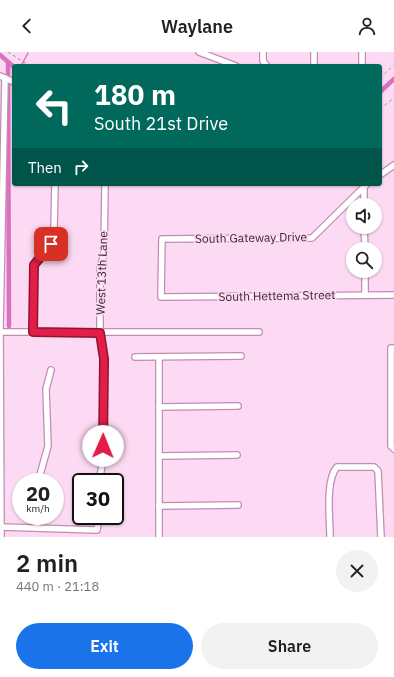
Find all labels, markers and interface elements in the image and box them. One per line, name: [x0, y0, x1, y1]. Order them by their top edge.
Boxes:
icon: back: [16, 15, 38, 37]
text: Waylane: [161, 15, 233, 38]
icon: person: [356, 15, 378, 37]
text: 180 m: [94, 76, 176, 113]
icon: left: [28, 80, 80, 132]
text: South 21st Drive: [94, 112, 228, 135]
icon: right: [70, 156, 92, 178]
text: Then: [28, 158, 62, 177]
map controls: [346, 198, 382, 278]
button: sound: [346, 198, 382, 234]
pin: [34, 227, 68, 261]
street label: South Gateway Drive: [195, 229, 307, 246]
street label: West 13th Lane: [93, 230, 110, 315]
icon: arrive: [40, 233, 62, 255]
button: search: [346, 242, 382, 278]
street label: South Hettema Street: [218, 287, 336, 304]
position arrow: [82, 425, 124, 467]
speed limit sign: 30: [72, 473, 124, 525]
text: 20: [26, 480, 50, 507]
text: km/h: [26, 502, 50, 515]
text: 2 min: [16, 547, 78, 579]
button: close: [336, 550, 378, 592]
text: 440 m · 21:18: [16, 578, 99, 595]
button: Exit: [16, 623, 193, 669]
button: Share: [201, 623, 378, 669]

